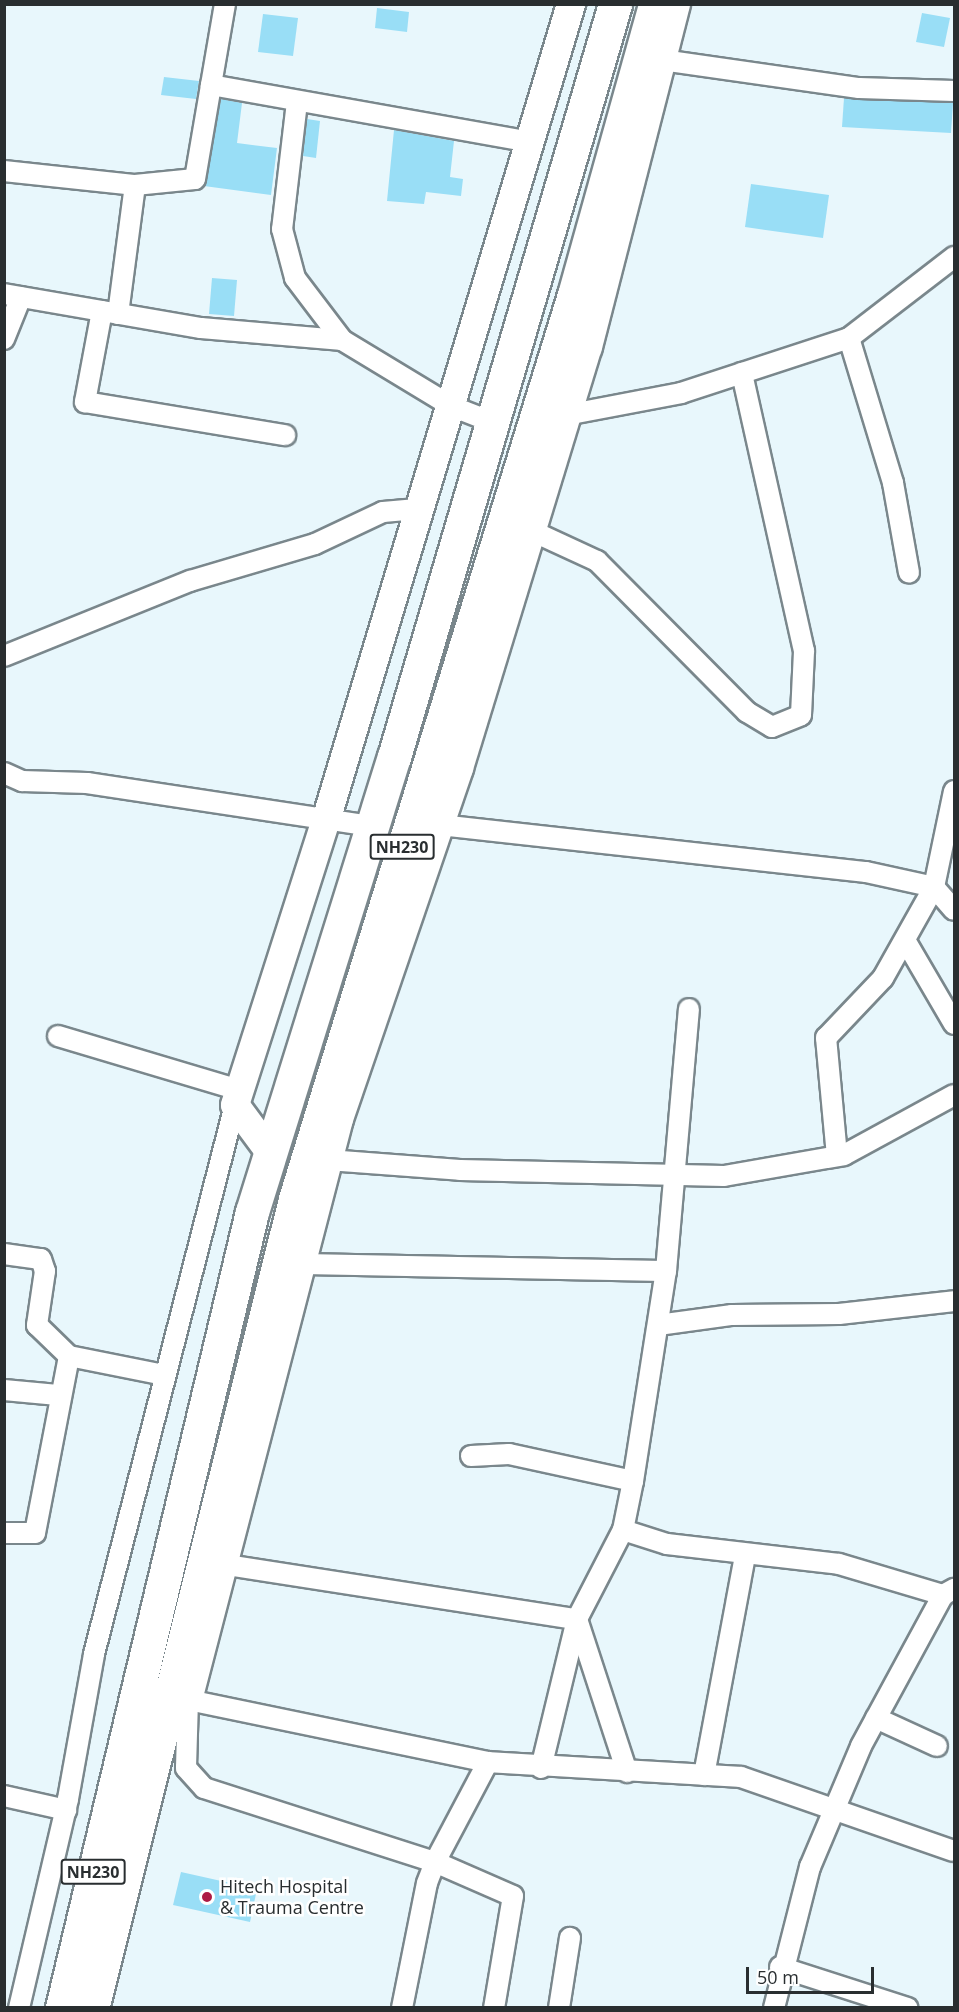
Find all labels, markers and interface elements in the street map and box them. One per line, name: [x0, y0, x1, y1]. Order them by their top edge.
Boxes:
road number: NH230: [369, 834, 435, 860]
road number: NH230: [60, 1859, 126, 1885]
place label: Hitech Hospital & Trauma Centre: [220, 1876, 364, 1918]
marker: Hitech Hospital & Trauma Centre: [198, 1888, 216, 1906]
scale bar: [749, 1955, 876, 1993]
text: 50 m: [757, 1965, 799, 1989]

